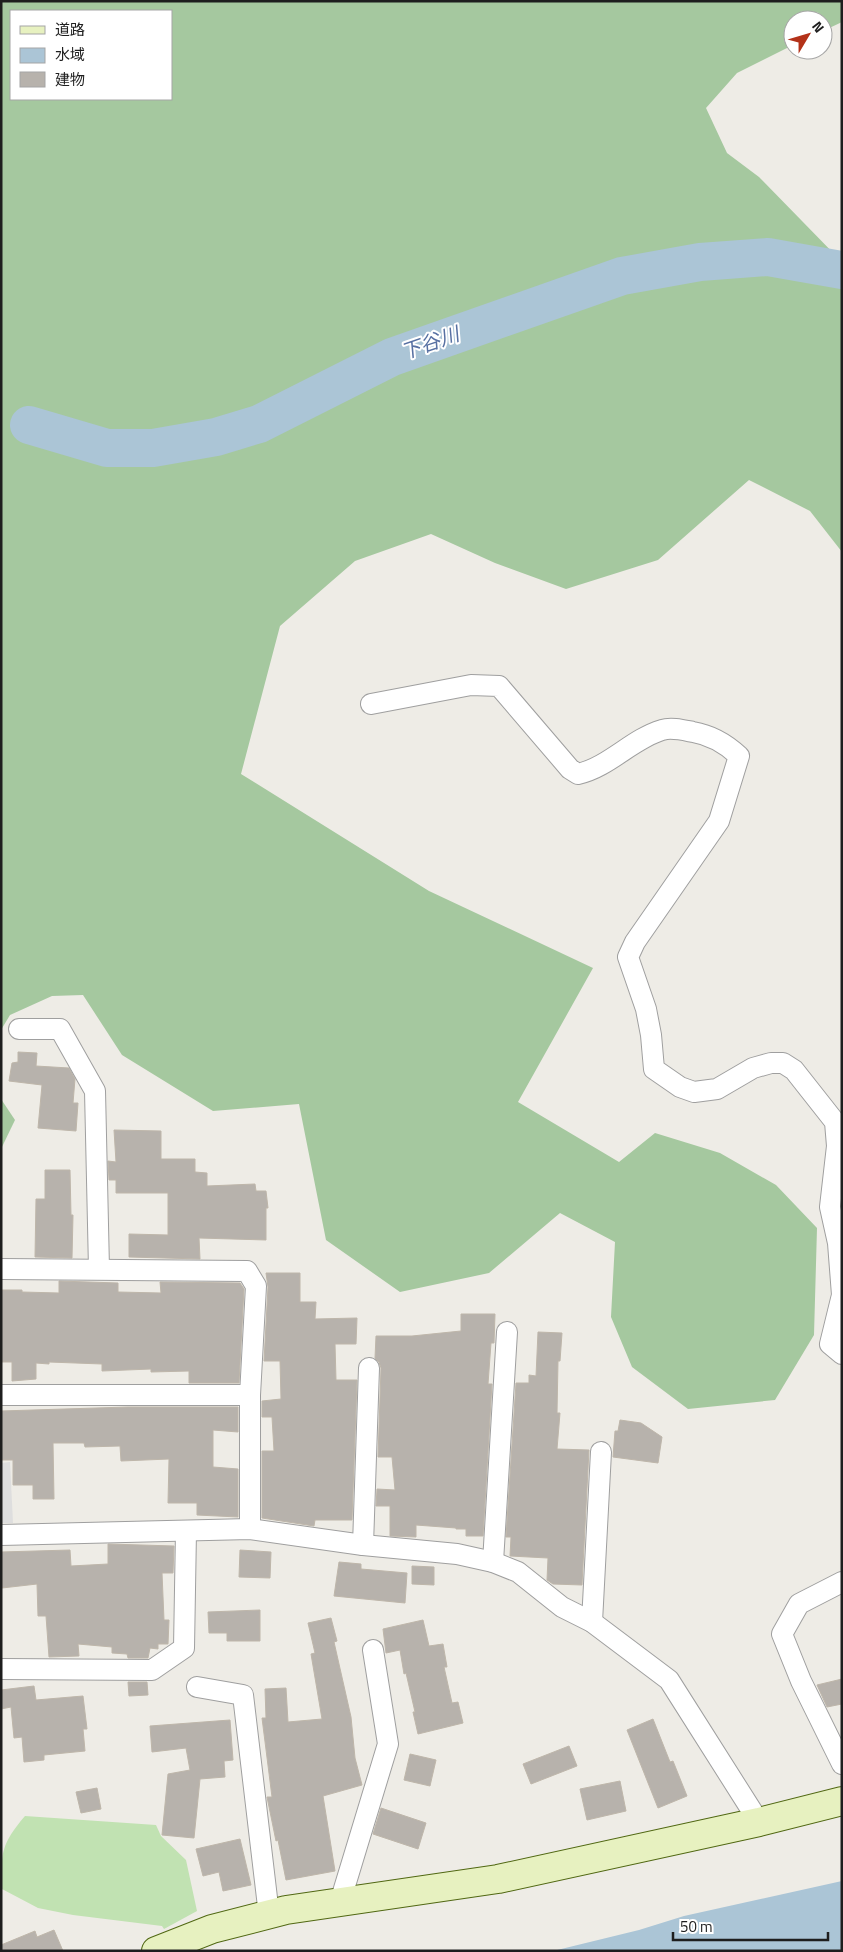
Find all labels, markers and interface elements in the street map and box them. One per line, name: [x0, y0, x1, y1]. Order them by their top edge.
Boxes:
legend: [10, 10, 172, 100]
north arrow: [783, 10, 833, 60]
text: N: [807, 16, 830, 37]
text: 道路: [55, 18, 85, 41]
text: 水域: [55, 43, 85, 66]
text: 建物: [55, 68, 85, 91]
water label: 下谷川: [396, 317, 465, 367]
scale bar: [673, 1910, 828, 1942]
text: 50 m: [680, 1915, 713, 1938]

